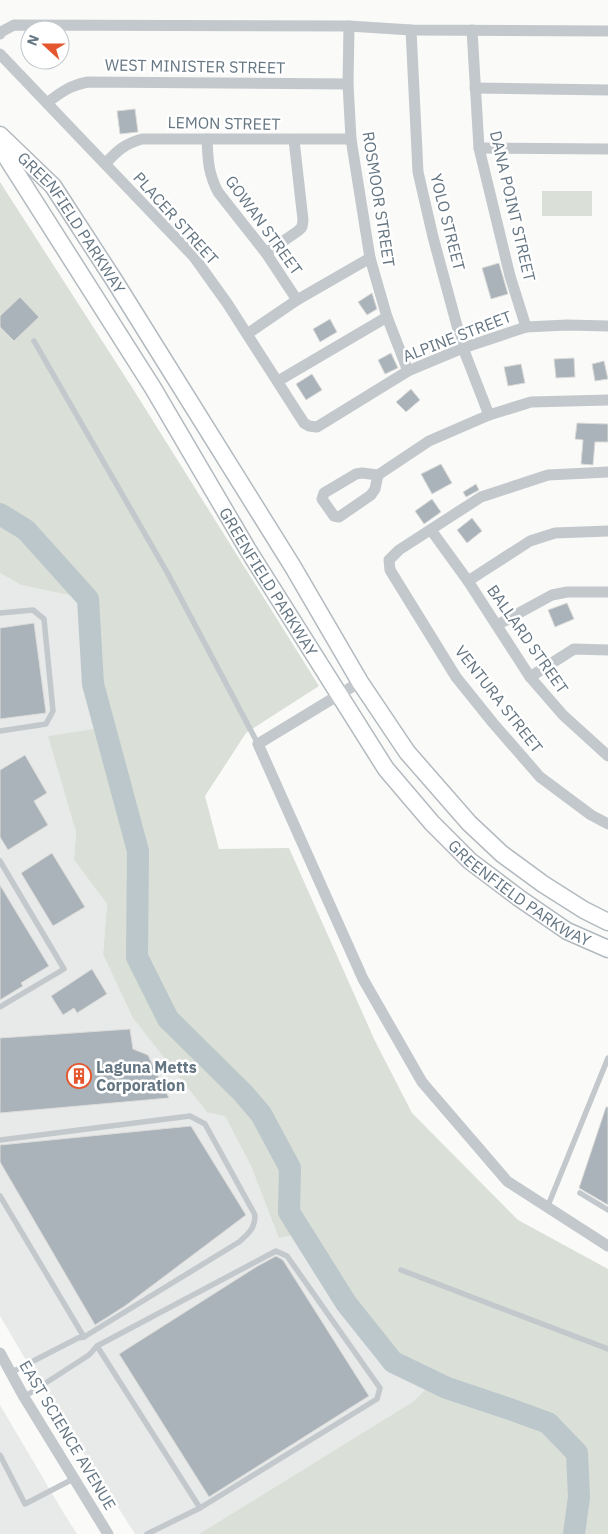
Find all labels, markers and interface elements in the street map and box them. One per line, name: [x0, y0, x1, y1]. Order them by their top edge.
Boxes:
north arrow: [20, 20, 70, 70]
text: N: [23, 32, 43, 48]
street label: WEST MINISTER STREET: [105, 54, 285, 78]
street label: LEMON STREET: [167, 112, 281, 134]
street label: DANA POINT STREET: [486, 129, 540, 283]
street label: ROSMOOR STREET: [358, 130, 400, 268]
street label: GREENFIELD PARKWAY: [14, 147, 130, 298]
street label: PLACER STREET: [129, 168, 223, 268]
street label: GOWAN STREET: [221, 171, 307, 279]
street label: YOLO STREET: [426, 171, 470, 273]
street label: ALPINE STREET: [400, 306, 514, 366]
street label: GREENFIELD PARKWAY: [215, 504, 322, 660]
street label: BALLARD STREET: [483, 581, 573, 697]
street label: VENTURA STREET: [451, 641, 547, 757]
street label: GREENFIELD PARKWAY: [444, 835, 594, 950]
place label: Laguna Metts Corporation: [96, 1057, 197, 1095]
building icon: Laguna Metts Corporation: [66, 1063, 92, 1089]
street label: EAST SCIENCE AVENUE: [15, 1357, 121, 1513]

